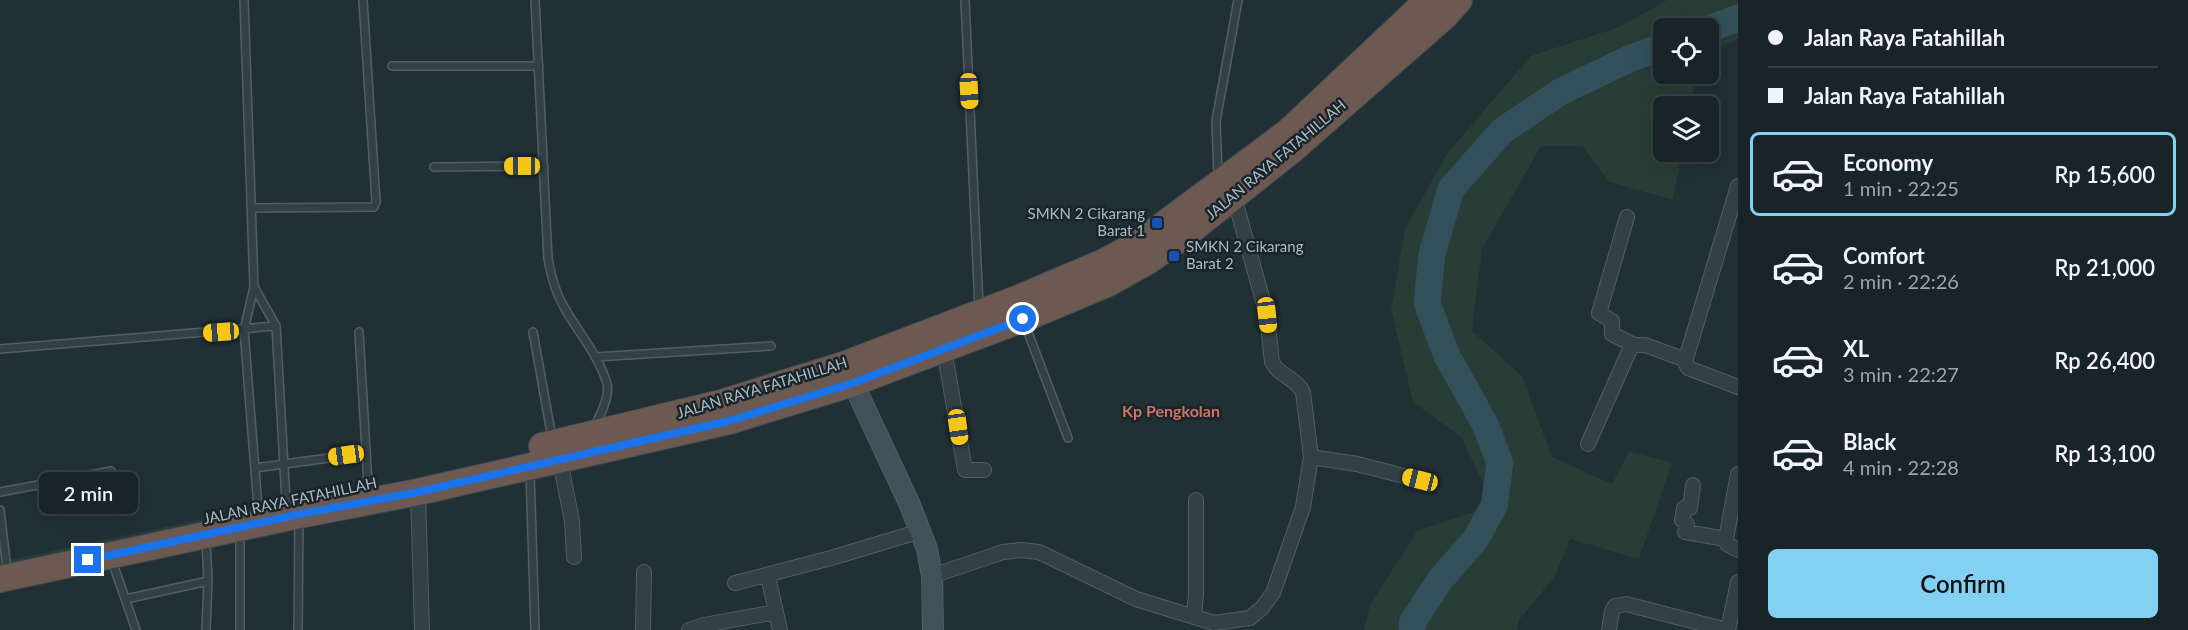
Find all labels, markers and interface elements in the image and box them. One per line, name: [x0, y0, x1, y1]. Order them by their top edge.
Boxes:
map controls: [1653, 18, 1719, 162]
button: locate: [1653, 18, 1719, 84]
text: Jalan Raya Fatahillah: [1804, 24, 2005, 51]
car: [959, 73, 979, 109]
text: Jalan Raya Fatahillah: [1804, 82, 2005, 109]
street label: JALAN RAYA FATAHILLAH: [1202, 95, 1349, 223]
button: layers: [1653, 96, 1719, 162]
icon: car: [1771, 147, 1825, 201]
text: Economy: [1843, 149, 1933, 176]
car: [504, 157, 540, 175]
text: Rp 15,600: [2054, 161, 2155, 188]
text: 1 min · 22:25: [1843, 176, 1959, 200]
place label: SMKN 2 Cikarang Barat 1: [1028, 204, 1145, 239]
marker: SMKN 2 Cikarang Barat 1: [1150, 216, 1164, 230]
place label: SMKN 2 Cikarang Barat 2: [1186, 237, 1304, 272]
icon: car: [1771, 240, 1825, 294]
text: Comfort: [1843, 242, 1925, 269]
marker: SMKN 2 Cikarang Barat 2: [1167, 249, 1181, 263]
text: Rp 21,000: [2054, 254, 2155, 281]
text: 2 min · 22:26: [1843, 269, 1959, 293]
car: [1256, 296, 1278, 334]
route start: [1009, 305, 1036, 332]
car: [202, 322, 240, 342]
icon: car: [1771, 333, 1825, 387]
text: XL: [1843, 335, 1869, 362]
text: Rp 26,400: [2054, 347, 2155, 374]
street label: JALAN RAYA FATAHILLAH: [674, 353, 849, 422]
text: 3 min · 22:27: [1843, 362, 1959, 386]
district label: Kp Pengkolan: [1122, 401, 1220, 420]
car: [947, 408, 969, 446]
icon: car: [1771, 426, 1825, 480]
text: Black: [1843, 428, 1896, 455]
text: Rp 13,100: [2054, 440, 2155, 467]
car: [327, 444, 365, 466]
text: 4 min · 22:28: [1843, 455, 1959, 479]
car: [1400, 467, 1440, 493]
callout: 2 min: [38, 473, 138, 515]
street label: JALAN RAYA FATAHILLAH: [201, 473, 378, 527]
text: 2 min: [64, 481, 113, 505]
route end: [74, 546, 101, 573]
button: Confirm: [1768, 549, 2158, 618]

